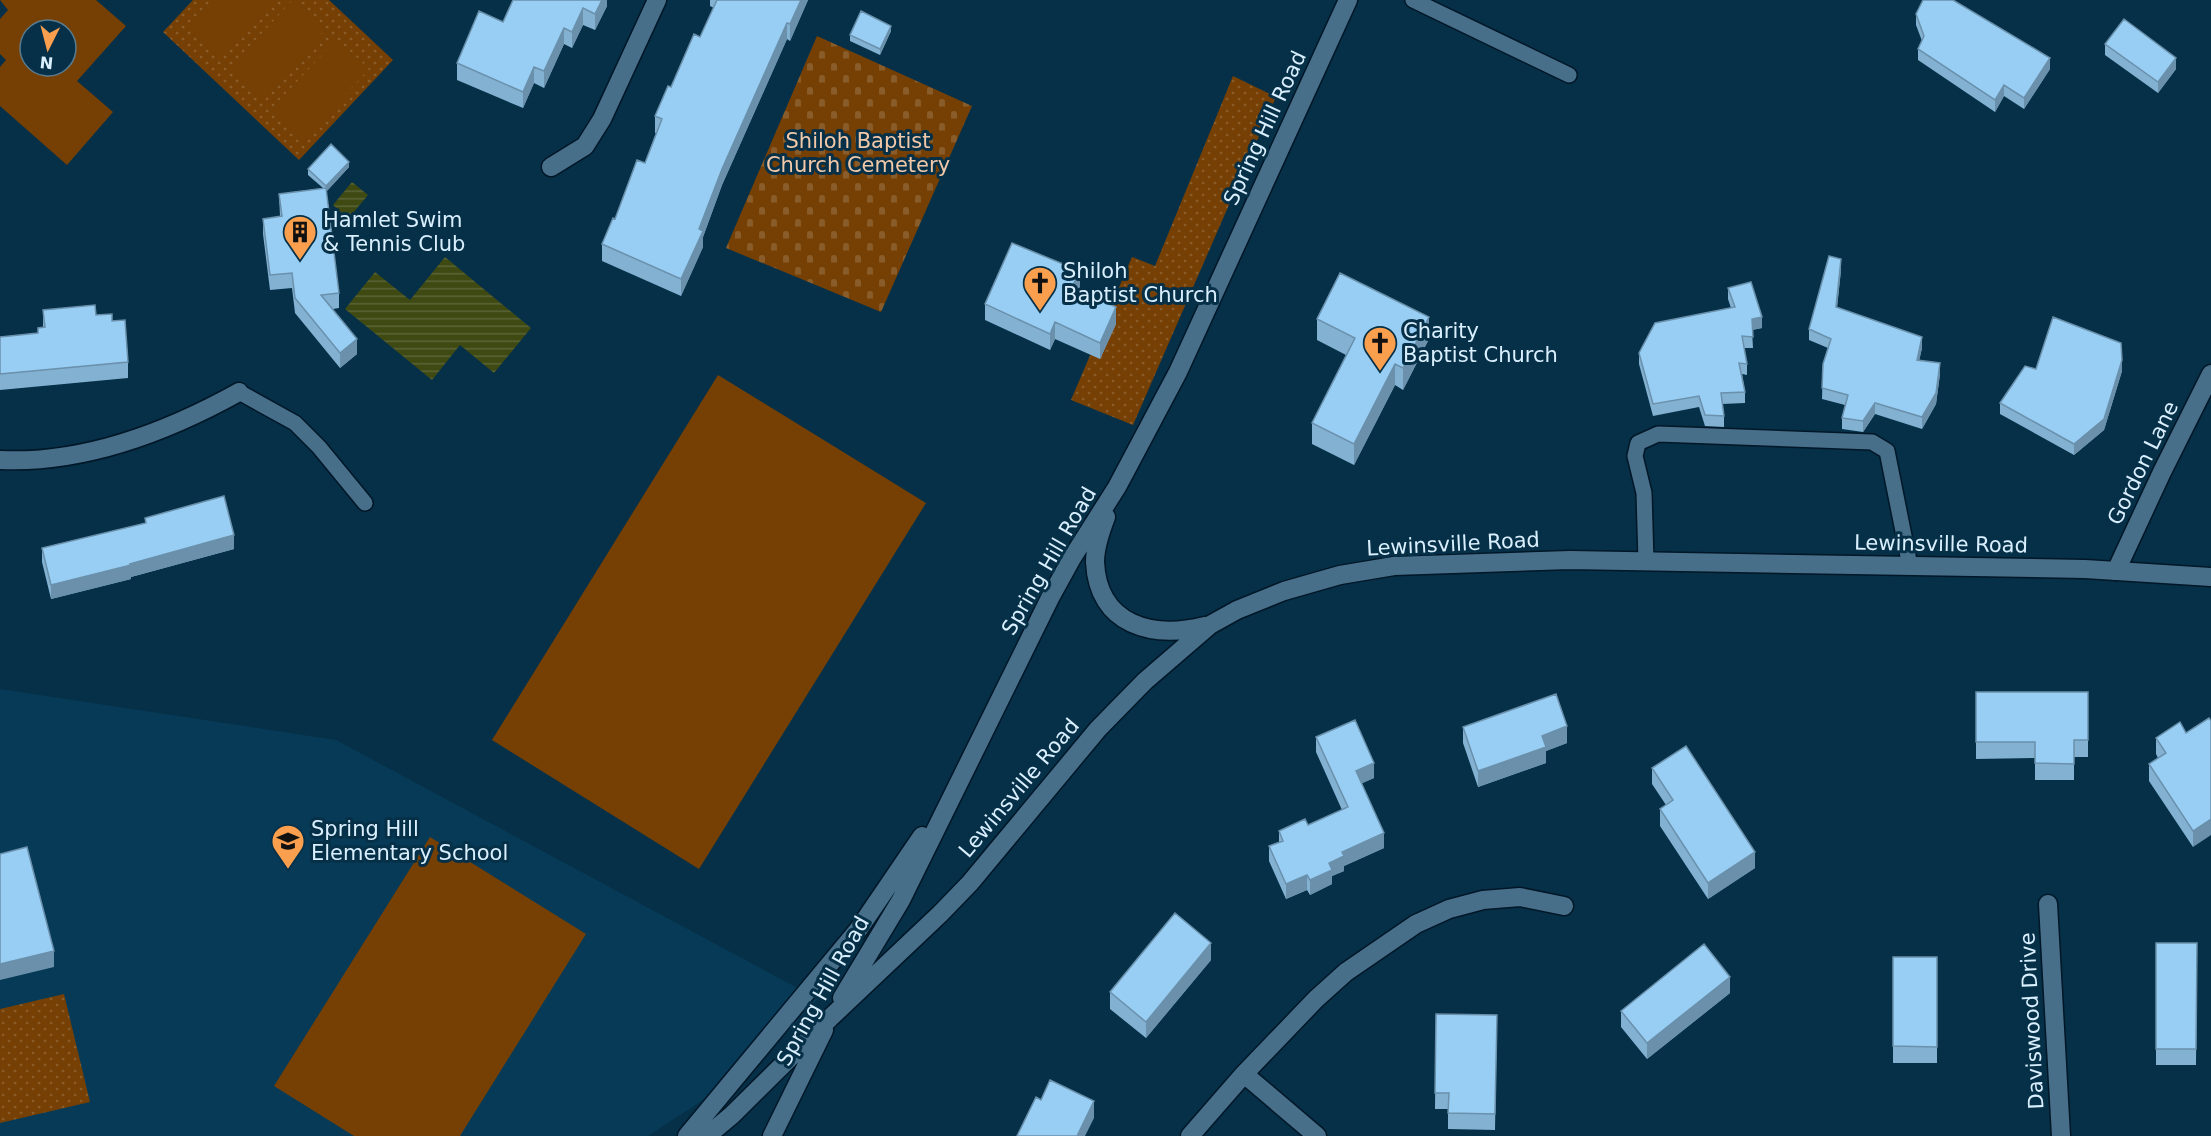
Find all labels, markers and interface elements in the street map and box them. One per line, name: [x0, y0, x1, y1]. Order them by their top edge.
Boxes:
north arrow: [18, 18, 78, 78]
street label: Spring Hill Road: [1219, 47, 1311, 209]
text: N: [39, 52, 54, 73]
park label: Shiloh Baptist Church Cemetery: [766, 129, 950, 177]
place label: Hamlet Swim & Tennis Club: [323, 208, 465, 256]
building icon: Hamlet Swim & Tennis Club: [282, 214, 318, 261]
place label: Shiloh Baptist Church: [1063, 259, 1218, 307]
church icon: Shiloh Baptist Church: [1022, 265, 1058, 312]
place label: Charity Baptist Church: [1403, 319, 1558, 367]
church icon: Charity Baptist Church: [1362, 325, 1398, 372]
street label: Gordon Lane: [2103, 397, 2183, 529]
street label: Spring Hill Road: [997, 483, 1101, 639]
street label: Lewinsville Road: [1366, 527, 1540, 561]
street label: Lewinsville Road: [1854, 530, 2028, 558]
street label: Lewinsville Road: [954, 714, 1084, 862]
place label: Spring Hill Elementary School: [311, 817, 508, 865]
school or university icon: Spring Hill Elementary School: [270, 823, 306, 870]
street label: Spring Hill Road: [772, 912, 874, 1070]
street label: Daviswood Drive: [2015, 932, 2049, 1110]

